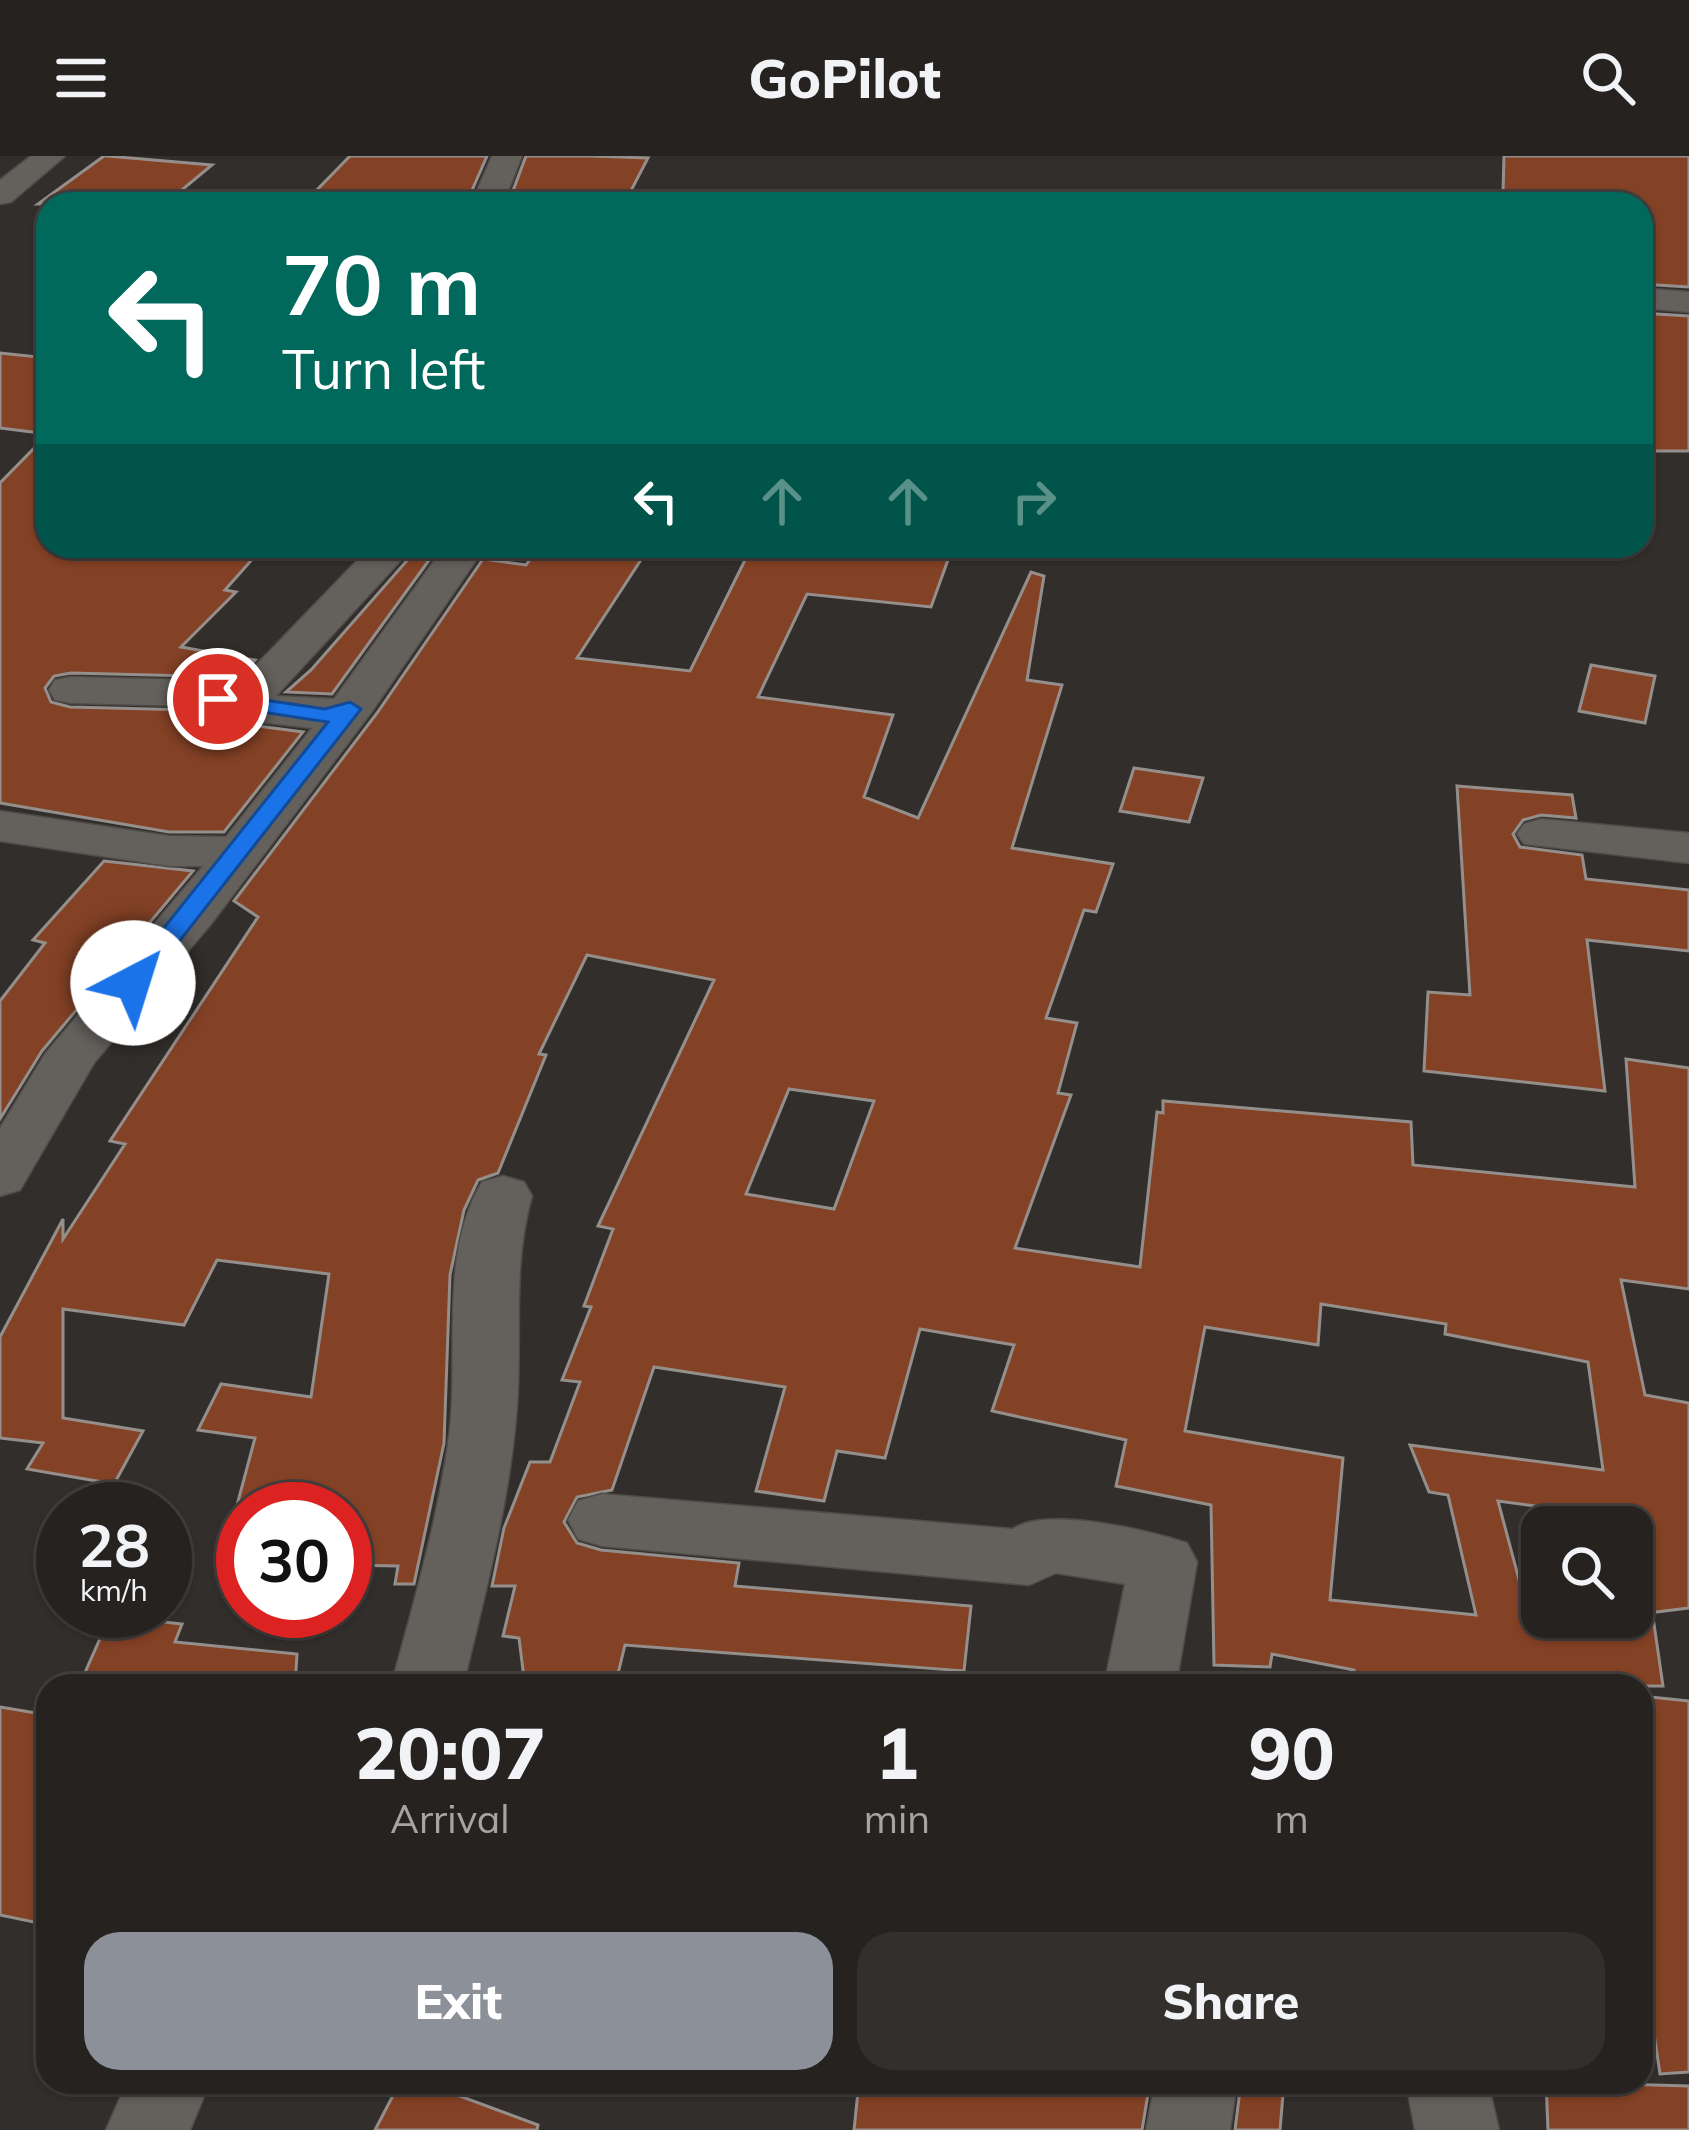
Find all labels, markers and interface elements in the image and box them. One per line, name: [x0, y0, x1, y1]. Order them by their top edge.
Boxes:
text: GoPilot: [748, 44, 941, 112]
icon: menu: [48, 45, 114, 111]
icon: search: [1575, 45, 1641, 111]
text: 70 m: [282, 231, 481, 336]
icon: left: [84, 240, 240, 396]
text: Turn left: [282, 335, 485, 403]
icon: left: [623, 468, 689, 534]
icon: ahead: [749, 468, 815, 534]
icon: ahead: [875, 468, 941, 534]
icon: right: [1001, 468, 1067, 534]
pin: [167, 648, 269, 750]
icon: arrive: [185, 666, 251, 732]
position arrow: [70, 920, 196, 1046]
speed limit sign: 30: [216, 1482, 372, 1638]
map controls: [1521, 1506, 1653, 1638]
button: search: [1521, 1506, 1653, 1638]
text: 28: [78, 1507, 150, 1582]
text: km/h: [80, 1571, 148, 1609]
text: 20:07: [354, 1707, 546, 1797]
text: 1: [875, 1707, 919, 1797]
text: 90: [1248, 1707, 1335, 1797]
text: Arrival: [390, 1794, 510, 1843]
text: min: [864, 1794, 930, 1843]
text: m: [1274, 1794, 1309, 1843]
button: Exit: [84, 1932, 833, 2070]
button: Share: [857, 1932, 1605, 2070]

